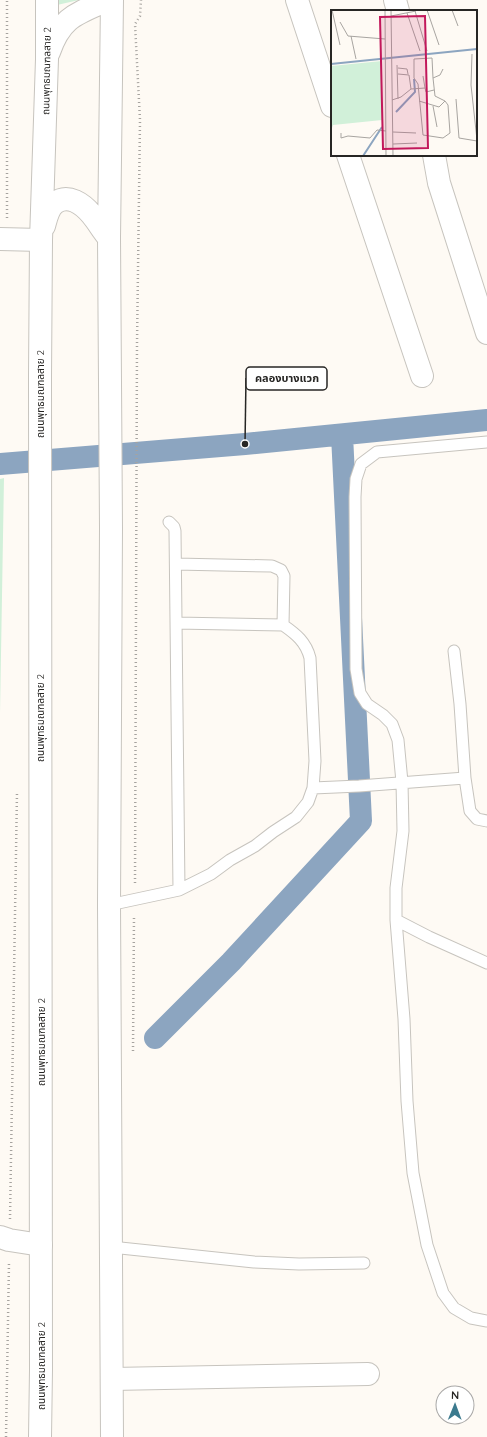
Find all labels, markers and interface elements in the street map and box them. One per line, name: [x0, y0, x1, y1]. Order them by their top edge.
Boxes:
inset map: [331, 10, 477, 156]
street label: ถนนพุทธมณฑลสาย 2: [39, 26, 54, 115]
street label: ถนนพุทธมณฑลสาย 2: [34, 350, 47, 438]
callout: คลองบางแวก: [246, 367, 327, 390]
text: คลองบางแวก: [255, 371, 319, 385]
street label: ถนนพุทธมณฑลสาย 2: [34, 674, 47, 762]
street label: ถนนพุทธมณฑลสาย 2: [35, 998, 48, 1086]
street label: ถนนพุทธมณฑลสาย 2: [35, 1322, 48, 1410]
north arrow: [435, 1385, 475, 1425]
text: N: [451, 1388, 459, 1402]

